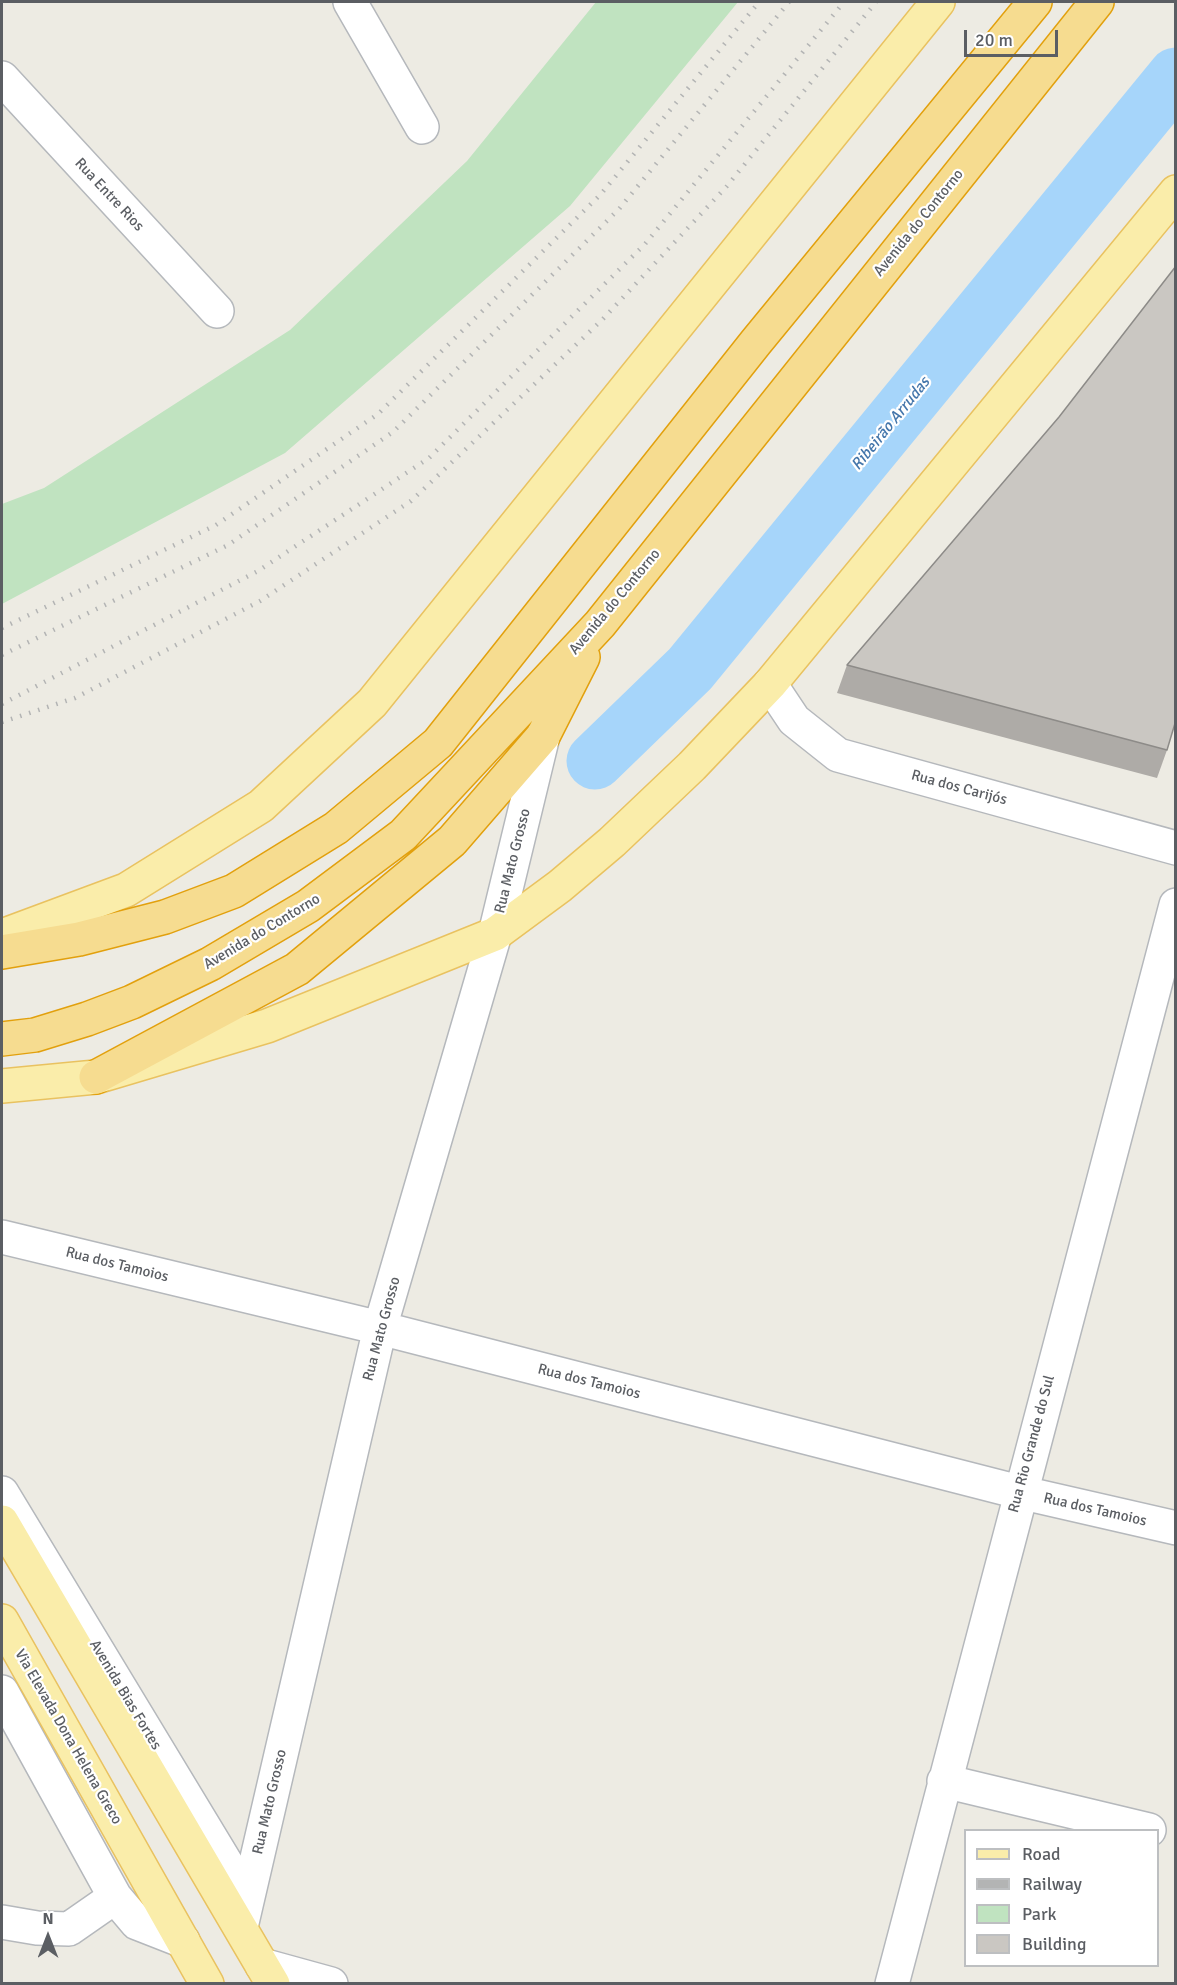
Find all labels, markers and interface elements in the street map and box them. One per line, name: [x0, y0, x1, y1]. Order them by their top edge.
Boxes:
scale bar: [967, 18, 1062, 56]
text: 20 m: [975, 29, 1013, 51]
street label: Rua Entre Rios: [71, 155, 147, 235]
street label: Avenida do Contorno: [870, 166, 968, 280]
water label: Ribeirão Arrudas: [848, 374, 934, 474]
street label: Avenida do Contorno: [566, 545, 664, 659]
street label: Rua dos Carijós: [909, 767, 1009, 809]
street label: Rua Mato Grosso: [491, 807, 535, 915]
street label: Avenida do Contorno: [201, 890, 323, 974]
street label: Rua dos Tamoios: [64, 1244, 170, 1286]
street label: Rua Mato Grosso: [359, 1275, 405, 1383]
street label: Rua dos Tamoios: [536, 1361, 642, 1403]
street label: Rua Rio Grande do Sul: [1005, 1373, 1059, 1515]
street label: Rua dos Tamoios: [1042, 1489, 1148, 1531]
street label: Avenida Bias Fortes: [85, 1637, 165, 1753]
street label: Via Elevada Dona Helena Greco: [10, 1646, 126, 1828]
street label: Rua Mato Grosso: [249, 1748, 291, 1856]
legend: [964, 1829, 1159, 1967]
text: Road: [1022, 1843, 1061, 1865]
text: Railway: [1022, 1873, 1082, 1895]
text: Park: [1022, 1903, 1057, 1925]
north arrow: [18, 1907, 78, 1967]
text: N: [42, 1909, 54, 1929]
text: Building: [1022, 1933, 1086, 1955]

